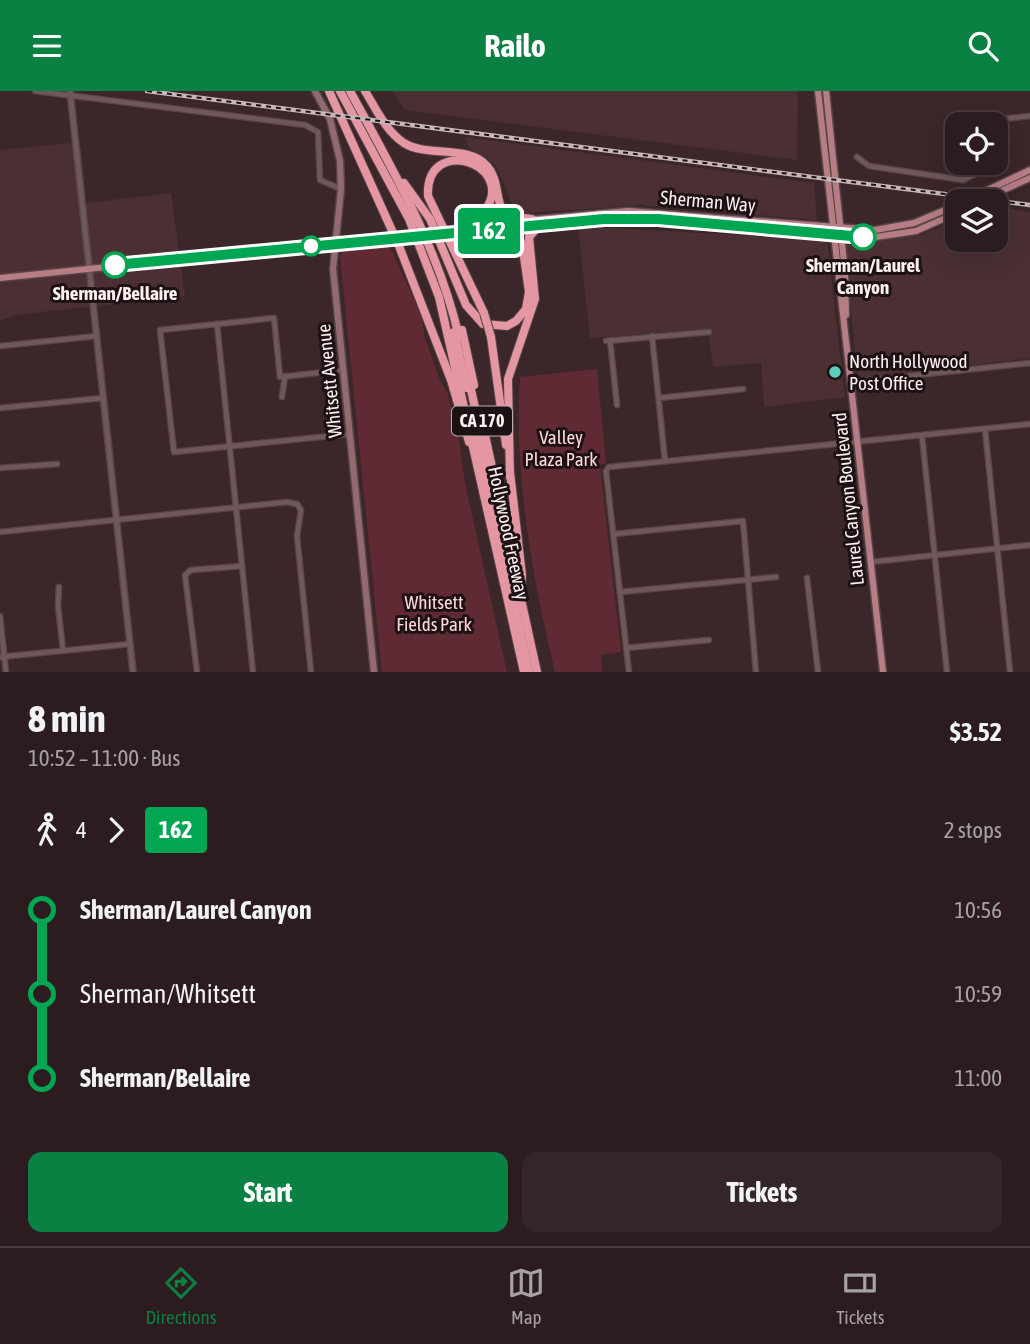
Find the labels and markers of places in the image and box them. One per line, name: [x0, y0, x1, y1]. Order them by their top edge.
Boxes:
marker: Sherman/Laurel Canyon: [850, 224, 876, 250]
unlabelled marker: [301, 236, 321, 256]
marker: Sherman/Bellaire: [102, 252, 128, 278]
place label: Sherman/Laurel Canyon: [806, 254, 921, 298]
place label: Sherman/Bellaire: [53, 282, 178, 304]
place label: North Hollywood Post Office: [849, 350, 968, 394]
marker: North Hollywood Post Office: [827, 364, 843, 380]

